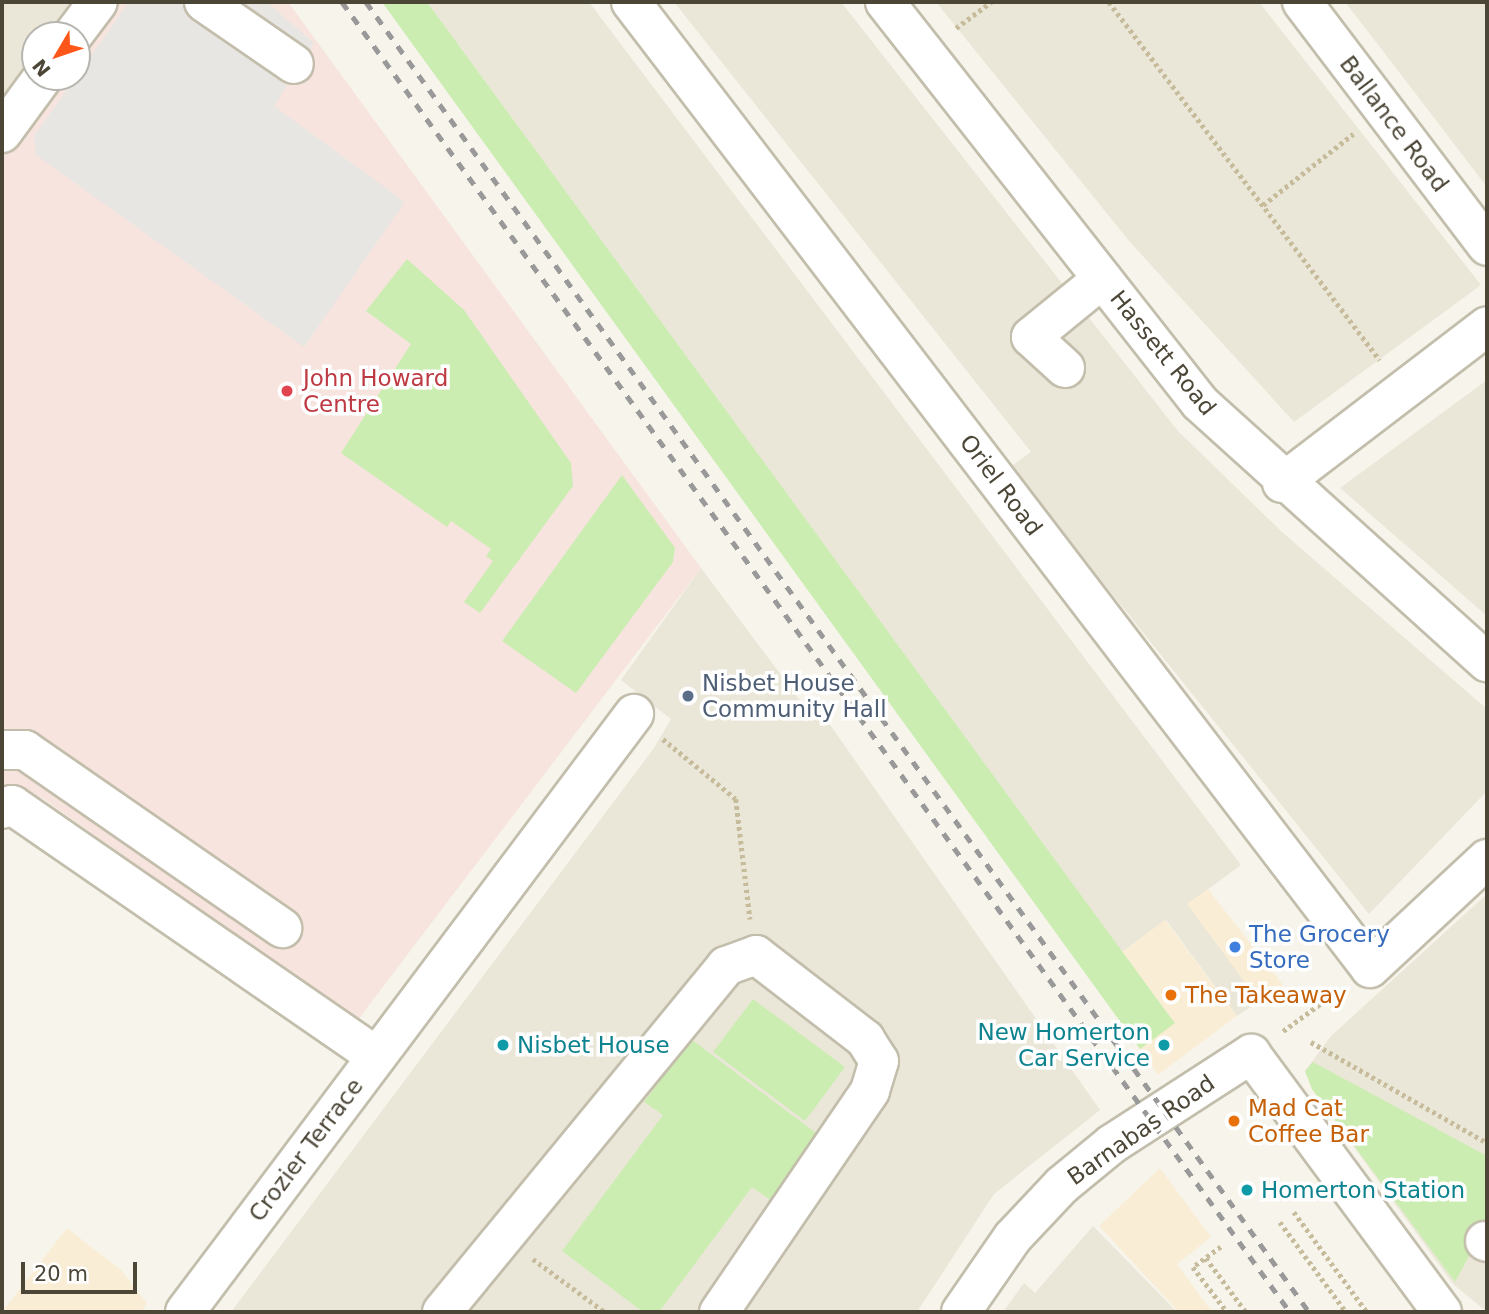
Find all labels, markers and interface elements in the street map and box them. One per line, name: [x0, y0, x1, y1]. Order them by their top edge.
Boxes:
north arrow: [21, 21, 91, 91]
street label: Ballance Road: [1334, 51, 1454, 197]
text: N: [28, 55, 55, 81]
street label: Hassett Road: [1104, 285, 1222, 421]
place label: John Howard Centre: [303, 364, 448, 418]
marker: John Howard Centre: [277, 381, 297, 401]
street label: Oriel Road: [954, 429, 1048, 541]
place label: Nisbet House Community Hall: [702, 669, 887, 723]
marker: Nisbet House Community Hall: [680, 688, 696, 704]
place label: The Grocery Store: [1249, 920, 1390, 974]
marker: The Grocery Store: [1227, 939, 1243, 955]
place label: The Takeaway: [1185, 981, 1347, 1009]
marker: The Takeaway: [1163, 987, 1179, 1003]
place label: New Homerton Car Service: [977, 1018, 1150, 1072]
place label: Nisbet House: [517, 1031, 670, 1059]
marker: Nisbet House: [495, 1037, 511, 1053]
marker: New Homerton Car Service: [1156, 1037, 1172, 1053]
street label: Barnabas Road: [1062, 1069, 1220, 1191]
street label: Crozier Terrace: [243, 1073, 369, 1227]
place label: Mad Cat Coffee Bar: [1248, 1094, 1369, 1148]
marker: Mad Cat Coffee Bar: [1226, 1113, 1242, 1129]
place label: Homerton Station: [1261, 1176, 1465, 1204]
marker: Homerton Station: [1239, 1182, 1255, 1198]
scale bar: [24, 1248, 140, 1292]
text: 20 m: [34, 1262, 88, 1286]

